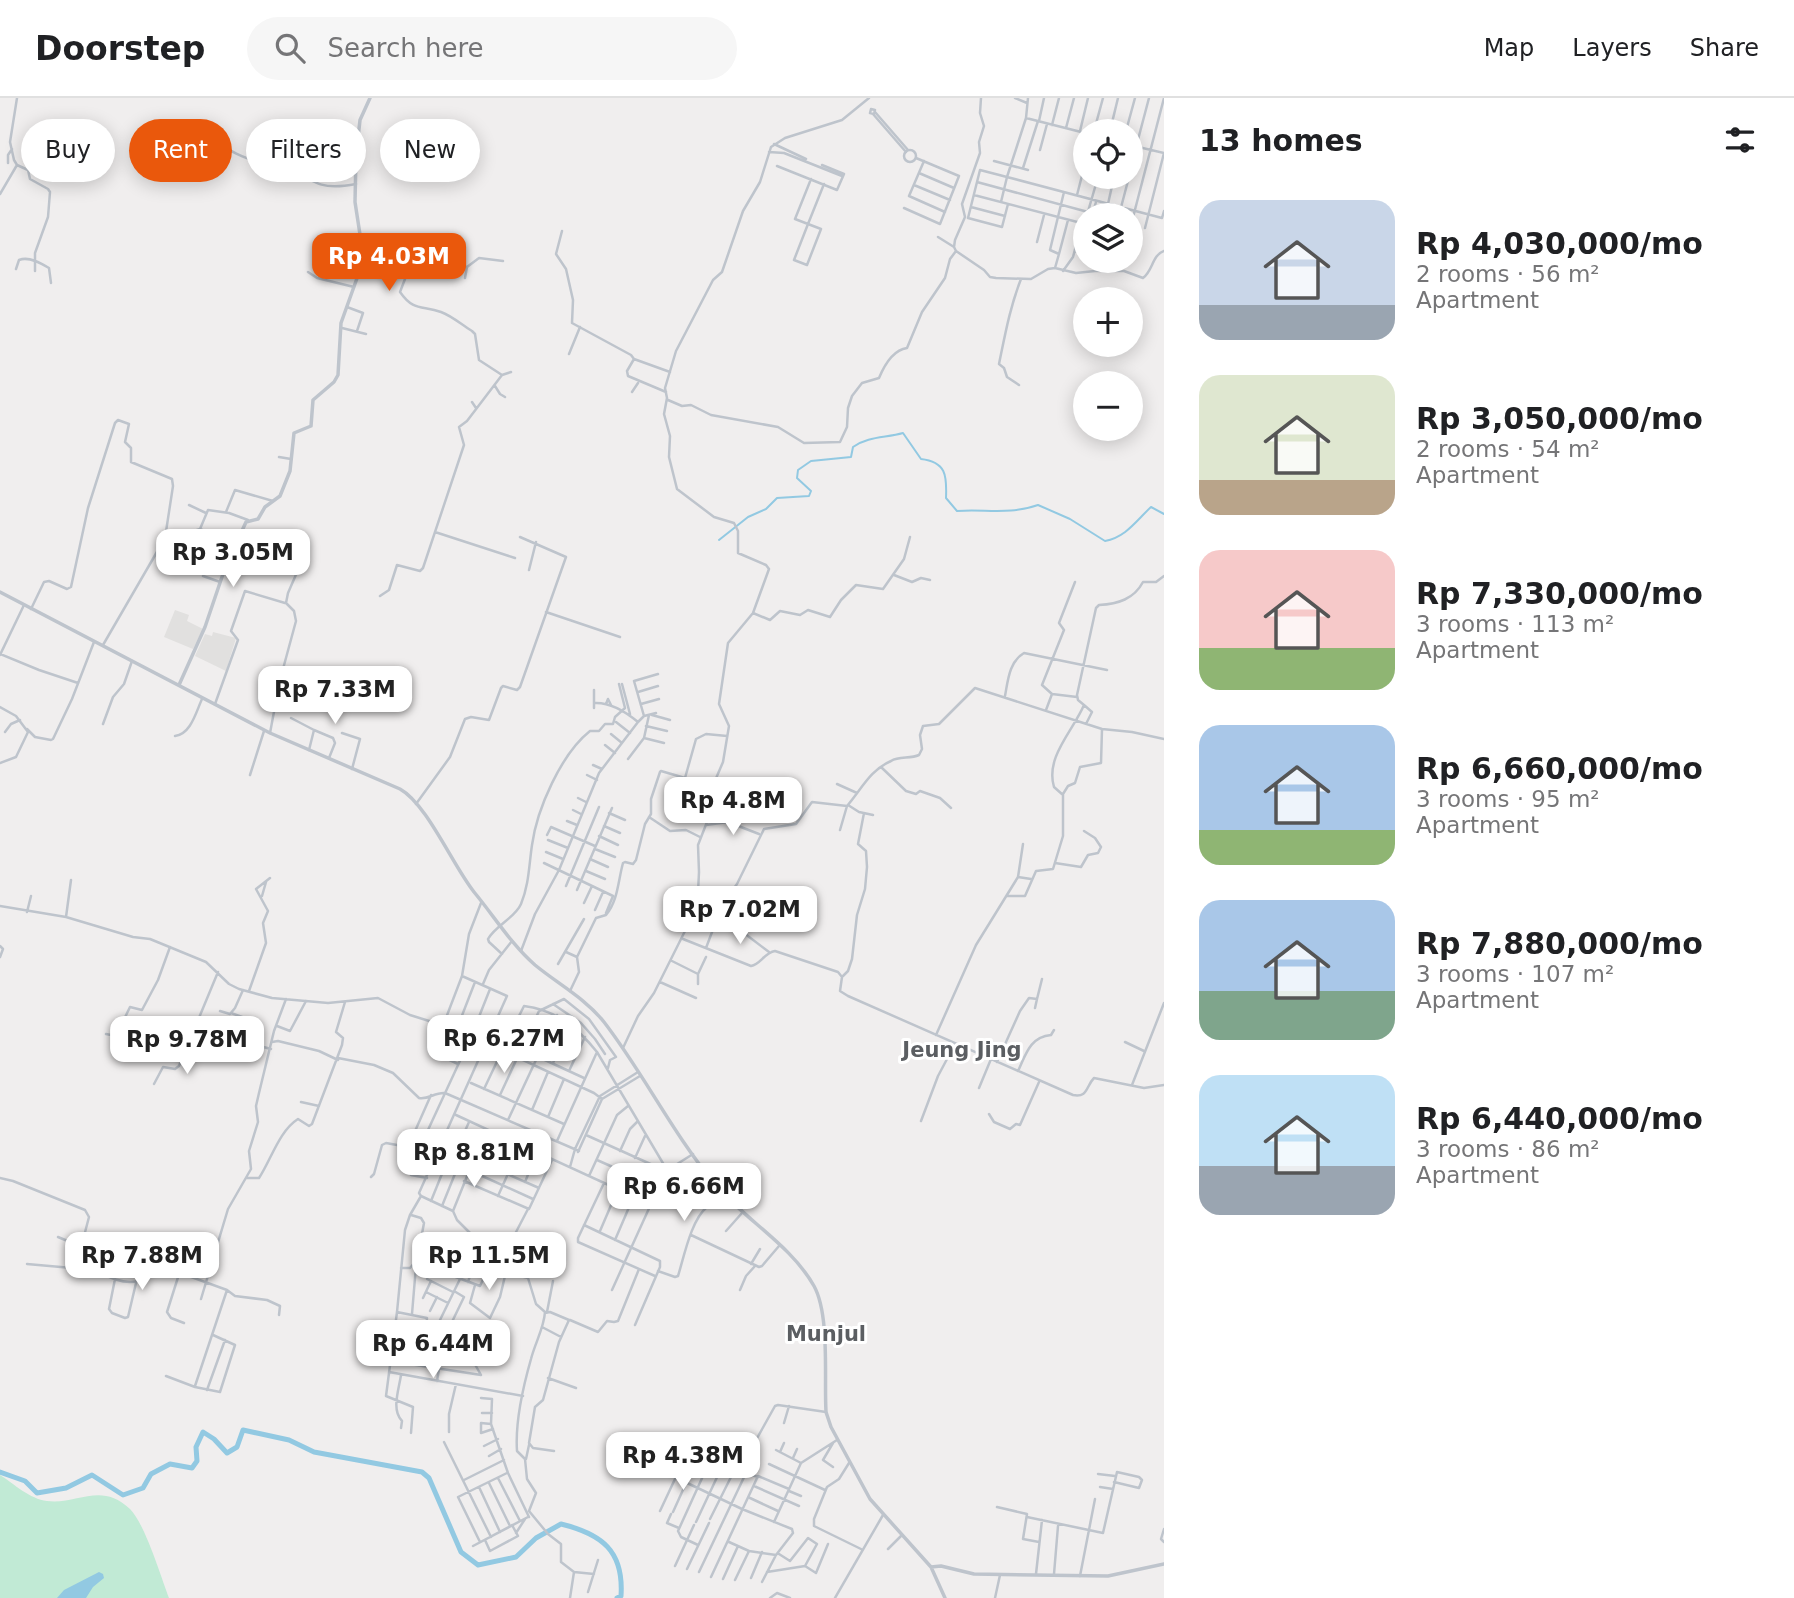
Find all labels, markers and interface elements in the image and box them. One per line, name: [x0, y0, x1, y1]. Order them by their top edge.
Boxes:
search box: [247, 17, 737, 80]
text: Doorstep: [35, 29, 205, 68]
icon: search: [271, 29, 309, 67]
text: Search here: [327, 33, 484, 63]
text: Map: [1484, 34, 1534, 62]
text: Layers: [1572, 34, 1652, 62]
text: Share: [1690, 34, 1759, 62]
chip: Buy: [21, 119, 115, 182]
chip: Rent: [129, 119, 232, 182]
chip: Filters: [246, 119, 366, 182]
chip: New: [380, 119, 480, 182]
map controls: [1073, 119, 1143, 441]
button: locate: [1073, 119, 1143, 189]
icon: filters: [1721, 121, 1759, 159]
text: 13 homes: [1199, 123, 1363, 158]
button: layers: [1073, 203, 1143, 273]
text: Rp 4,030,000/mo: [1416, 226, 1703, 261]
icon: home: [1255, 228, 1339, 312]
pin: Rp 4.03M: [317, 234, 461, 293]
text: Rp 4.03M: [328, 243, 450, 269]
text: 2 rooms · 56 m²: [1416, 261, 1600, 287]
button: +: [1073, 287, 1143, 357]
text: Apartment: [1416, 287, 1539, 313]
button: −: [1073, 371, 1143, 441]
text: Rp 3,050,000/mo: [1416, 401, 1703, 436]
icon: home: [1255, 403, 1339, 487]
text: 2 rooms · 54 m²: [1416, 436, 1600, 462]
text: Apartment: [1416, 462, 1539, 488]
pin: Rp 3.05M: [161, 530, 305, 589]
text: Rp 3.05M: [172, 539, 294, 565]
text: Rp 7,330,000/mo: [1416, 576, 1703, 611]
icon: home: [1255, 578, 1339, 662]
text: 3 rooms · 113 m²: [1416, 611, 1614, 637]
text: Apartment: [1416, 637, 1539, 663]
pin: Rp 7.33M: [263, 666, 407, 726]
text: Rp 7.33M: [274, 676, 396, 702]
text: Rp 6,660,000/mo: [1416, 751, 1703, 786]
icon: home: [1255, 753, 1339, 837]
pin: Rp 4.8M: [668, 778, 798, 837]
text: 3 rooms · 95 m²: [1416, 786, 1600, 812]
text: Rp 4.8M: [680, 787, 786, 813]
text: Apartment: [1416, 812, 1539, 838]
pin: Rp 7.02M: [668, 886, 812, 946]
text: Rp 7.02M: [679, 896, 801, 922]
text: Rp 7,880,000/mo: [1416, 926, 1703, 961]
icon: home: [1255, 928, 1339, 1012]
text: 3 rooms · 107 m²: [1416, 961, 1614, 987]
text: Apartment: [1416, 987, 1539, 1013]
pin: Rp 9.78M: [115, 1016, 259, 1076]
pin: Rp 6.27M: [432, 1016, 576, 1075]
text: Rp 6.27M: [443, 1025, 565, 1051]
text: Rp 9.78M: [126, 1026, 248, 1052]
district label: Jeung Jing: [900, 1038, 1022, 1062]
text: Rp 6,440,000/mo: [1416, 1101, 1703, 1136]
icon: home: [1255, 1103, 1339, 1187]
pin: Rp 8.81M: [402, 1130, 546, 1189]
text: 3 rooms · 86 m²: [1416, 1136, 1600, 1162]
text: Rp 8.81M: [413, 1139, 535, 1165]
text: Apartment: [1416, 1162, 1539, 1188]
pin: Rp 6.66M: [612, 1164, 756, 1223]
text: Rp 6.66M: [623, 1173, 745, 1199]
pin: Rp 7.88M: [70, 1232, 214, 1292]
pin: Rp 11.5M: [417, 1232, 561, 1292]
text: Rp 7.88M: [81, 1242, 203, 1268]
text: Rp 11.5M: [428, 1242, 550, 1268]
pin: Rp 6.44M: [361, 1320, 505, 1380]
district label: Munjul: [786, 1322, 866, 1346]
text: Rp 6.44M: [372, 1330, 494, 1356]
pin: Rp 4.38M: [611, 1432, 755, 1492]
text: Rp 4.38M: [622, 1442, 744, 1468]

